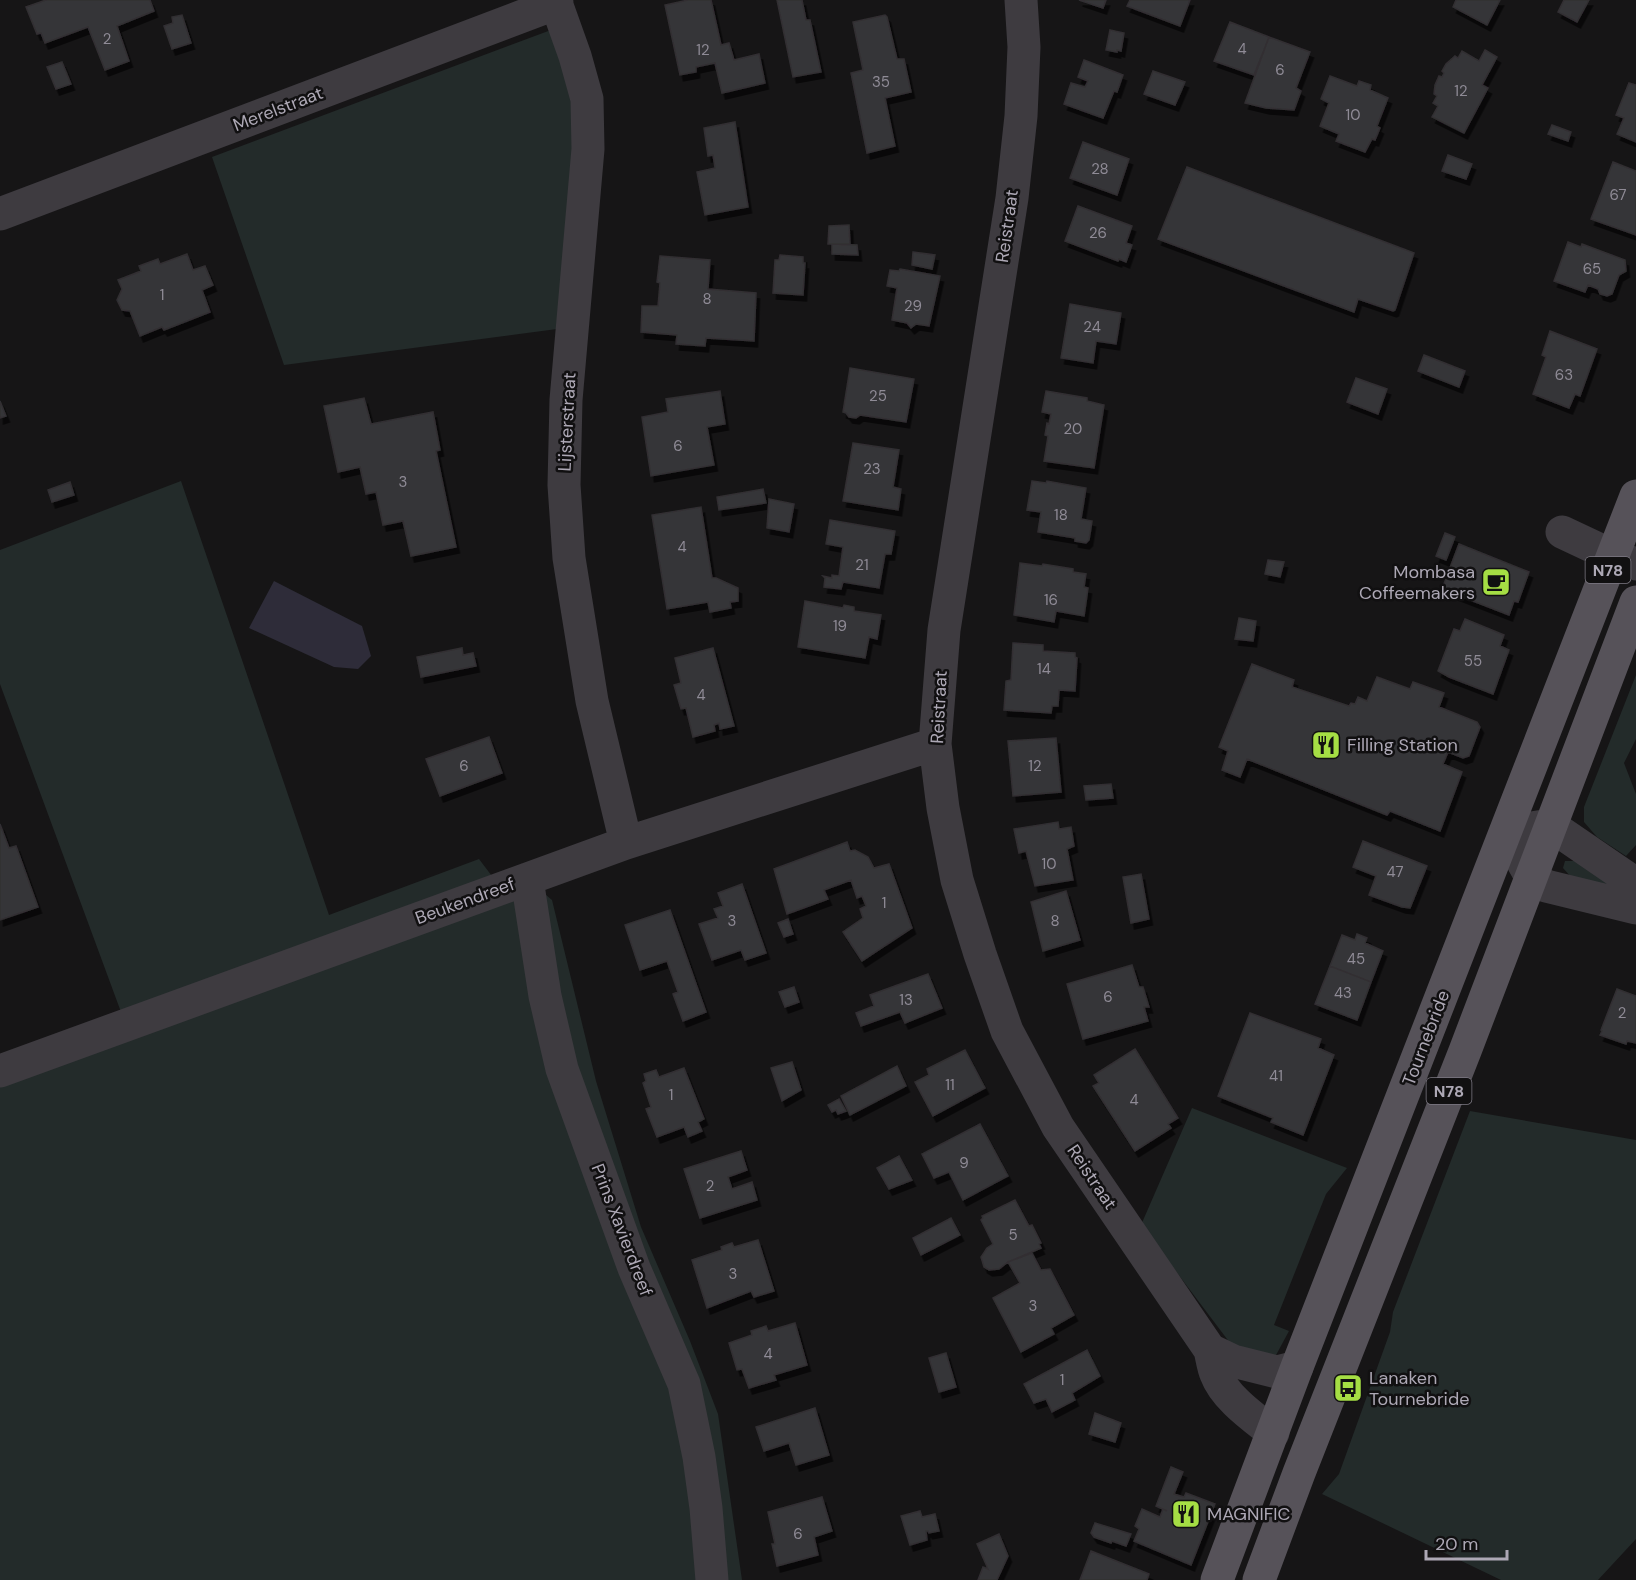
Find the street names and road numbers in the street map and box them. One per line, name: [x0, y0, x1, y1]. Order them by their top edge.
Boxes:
street label: Merelstraat: [230, 81, 326, 137]
street label: Reistraat: [990, 188, 1024, 264]
street label: Lijsterstraat: [552, 372, 582, 472]
road number: N78: [1586, 557, 1630, 583]
street label: Reistraat: [925, 670, 953, 744]
street label: Beukendreef: [412, 872, 518, 930]
street label: Tournebride: [1397, 987, 1455, 1089]
road number: N78: [1426, 1078, 1472, 1104]
street label: Reistraat: [1062, 1140, 1122, 1214]
street label: Prins Xavierdreef: [586, 1160, 658, 1300]

